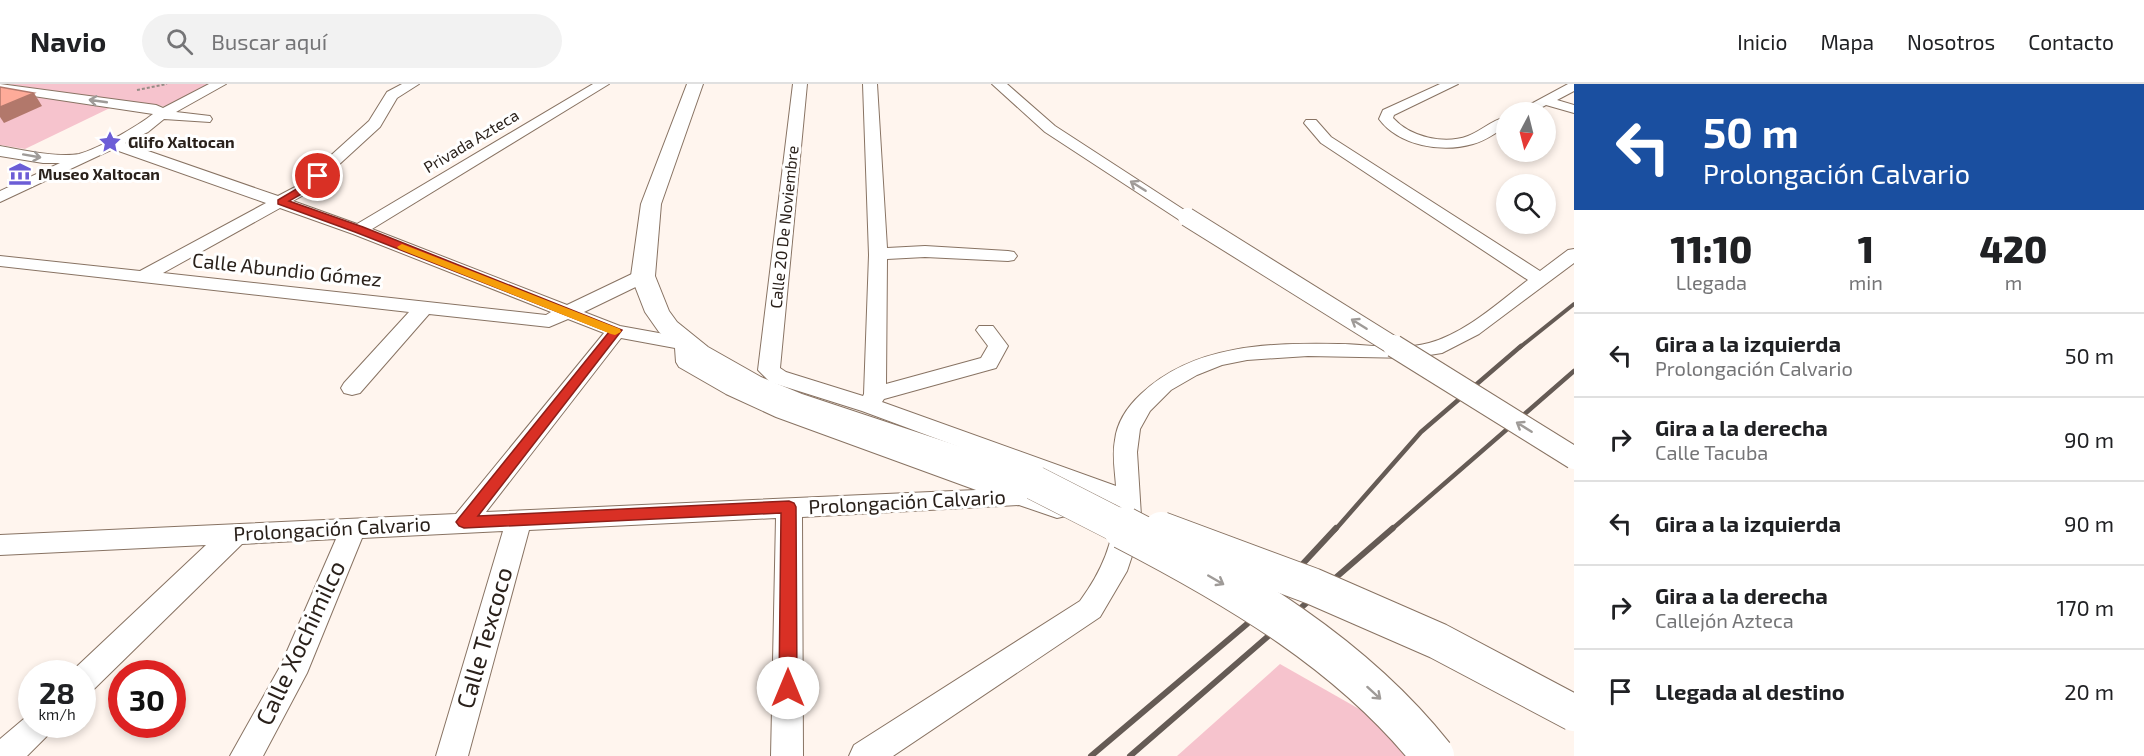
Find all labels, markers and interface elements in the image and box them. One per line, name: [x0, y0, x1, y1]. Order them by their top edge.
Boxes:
search box: [142, 14, 562, 68]
text: Navio: [30, 24, 106, 58]
icon: search: [163, 25, 196, 58]
text: Buscar aquí: [211, 28, 327, 54]
text: Inicio: [1737, 29, 1787, 54]
text: Mapa: [1820, 29, 1874, 54]
text: Nosotros: [1907, 29, 1995, 54]
text: Contacto: [2028, 29, 2114, 54]
one-way arrow: [89, 95, 108, 106]
north arrow: [1496, 102, 1556, 162]
map controls: [1496, 102, 1556, 234]
street label: Privada Azteca: [420, 105, 522, 176]
text: 50 m: [1703, 106, 1799, 156]
icon: left: [1604, 108, 1682, 186]
place icon: Glifo Xaltocan: [97, 129, 123, 155]
place label: Glifo Xaltocan: [128, 132, 235, 151]
street label: Calle 20 De Noviembre: [765, 144, 802, 309]
pin: [292, 150, 343, 201]
one-way arrow: [21, 151, 41, 162]
text: Prolongación Calvario: [1703, 157, 1970, 189]
icon: arrive: [301, 159, 334, 192]
museum icon: Museo Xaltocan: [7, 161, 33, 187]
place label: Museo Xaltocan: [38, 164, 160, 183]
button: search: [1496, 174, 1556, 234]
one-way arrow: [1130, 180, 1147, 192]
text: 11:10: [1671, 227, 1752, 270]
text: 1: [1858, 227, 1874, 270]
text: 420: [1979, 227, 2047, 270]
street label: Calle Abundio Gómez: [191, 247, 383, 291]
text: Llegada: [1676, 270, 1747, 294]
text: min: [1849, 270, 1883, 294]
text: m: [2005, 270, 2022, 294]
one-way arrow: [1351, 317, 1368, 329]
text: Gira a la izquierda: [1655, 330, 1841, 356]
icon: left: [1604, 339, 1637, 372]
text: 50 m: [2065, 342, 2114, 368]
text: Prolongación Calvario: [1655, 356, 1853, 380]
text: Gira a la derecha: [1655, 414, 1828, 440]
one-way arrow: [1516, 420, 1533, 432]
icon: right: [1604, 423, 1637, 456]
text: 90 m: [2064, 426, 2114, 452]
text: Calle Tacuba: [1655, 440, 1768, 464]
street label: Prolongación Calvario: [808, 484, 1006, 518]
icon: left: [1604, 507, 1637, 540]
text: Gira a la izquierda: [1655, 510, 1841, 536]
text: 90 m: [2064, 510, 2114, 536]
street label: Prolongación Calvario: [233, 511, 431, 545]
street label: Calle Xochimilco: [249, 555, 350, 729]
street label: Calle Texcoco: [450, 564, 518, 712]
one-way arrow: [1207, 574, 1224, 586]
text: Gira a la derecha: [1655, 582, 1828, 608]
icon: right: [1604, 591, 1637, 624]
text: 170 m: [2057, 594, 2114, 620]
text: Callejón Azteca: [1655, 608, 1794, 632]
position arrow: [756, 656, 820, 720]
speed limit sign: 30: [108, 660, 186, 738]
text: 28: [39, 674, 75, 710]
icon: arrive: [1604, 675, 1637, 708]
text: Llegada al destino: [1655, 678, 1845, 704]
text: 20 m: [2064, 678, 2114, 704]
one-way arrow: [1367, 686, 1382, 700]
text: km/h: [38, 705, 76, 723]

